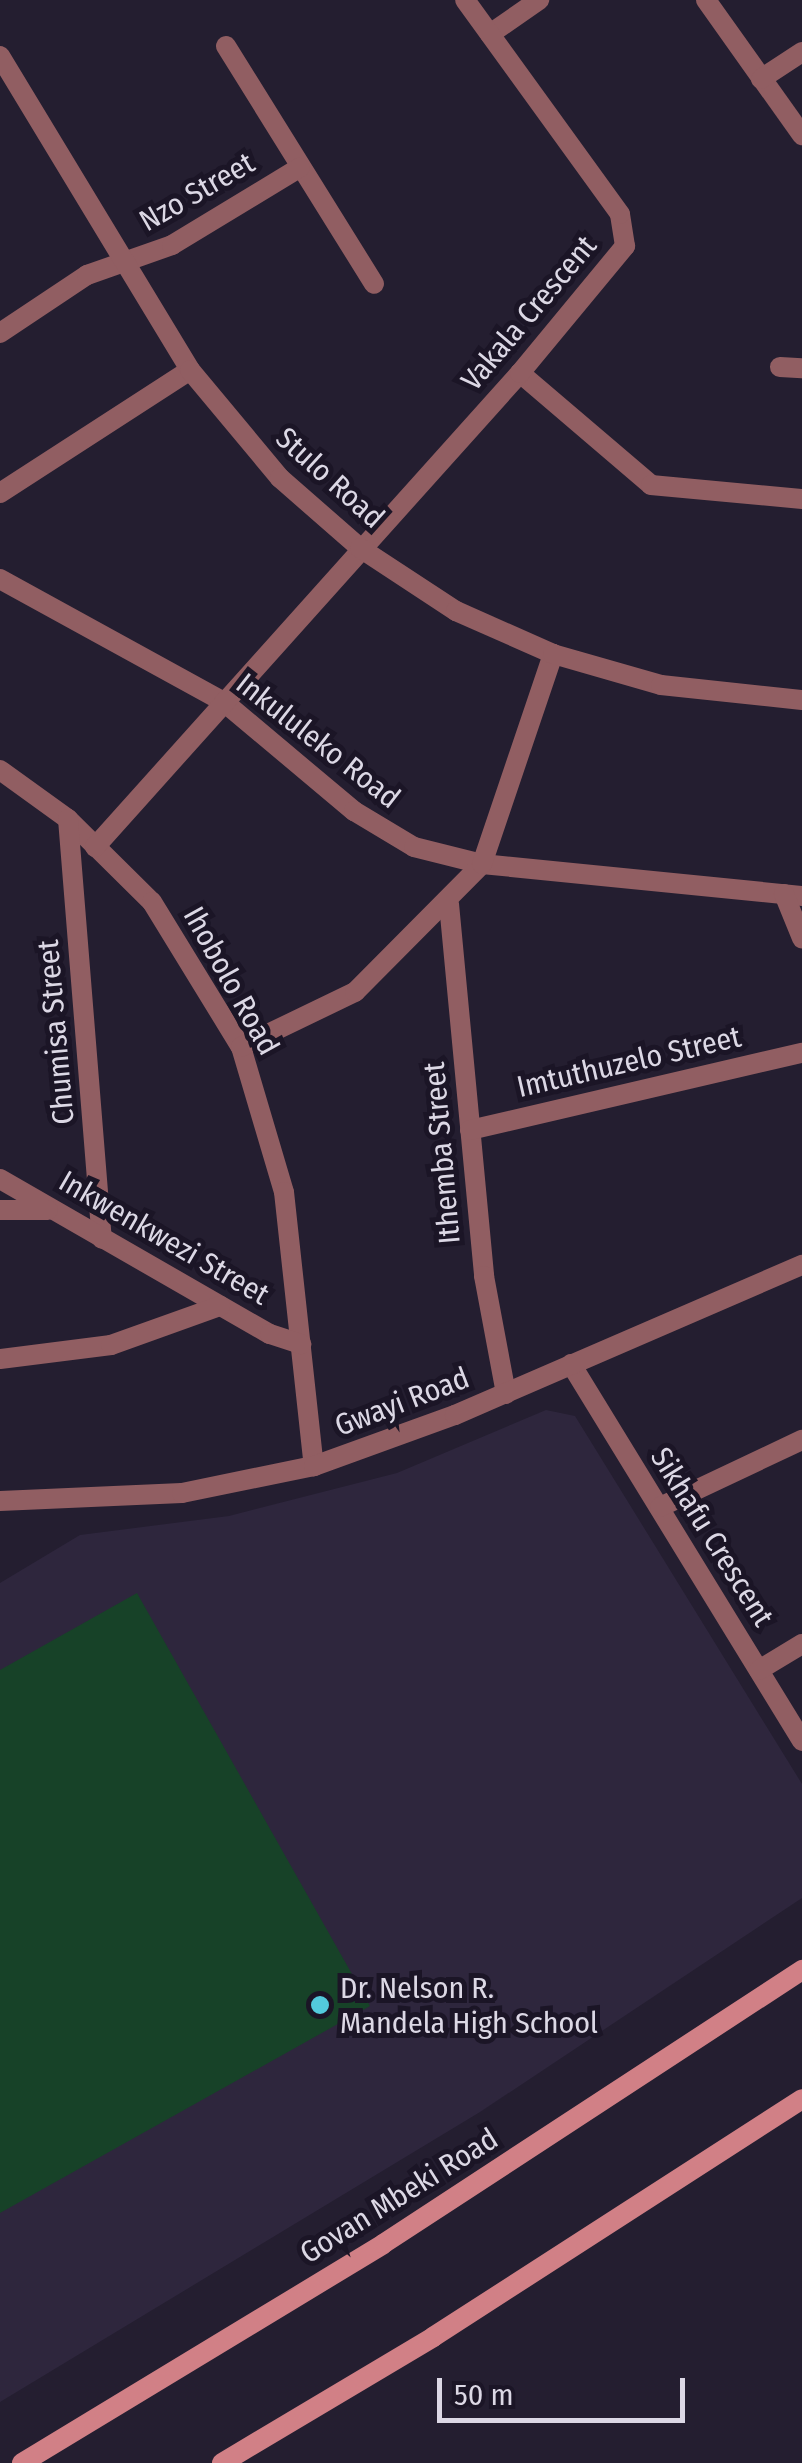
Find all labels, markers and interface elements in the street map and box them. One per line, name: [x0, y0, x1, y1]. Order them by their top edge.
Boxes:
street label: Nzo Street: [133, 145, 261, 239]
street label: Vakala Crescent: [454, 228, 604, 398]
street label: Stulo Road: [268, 420, 392, 536]
street label: Inkululeko Road: [229, 666, 407, 816]
street label: Ihobolo Road: [176, 901, 286, 1061]
street label: Chumisa Street: [30, 938, 82, 1126]
street label: Imtuthuzelo Street: [514, 1019, 744, 1105]
street label: Ithemba Street: [416, 1060, 468, 1246]
street label: Inkwenkwezi Street: [53, 1163, 275, 1313]
street label: Gwayi Road: [330, 1360, 474, 1444]
street label: Sikhafu Crescent: [643, 1441, 781, 1633]
place label: Dr. Nelson R. Mandela High School: [340, 1970, 598, 2040]
marker: Dr. Nelson R. Mandela High School: [309, 1994, 331, 2016]
street label: Govan Mbeki Road: [294, 2121, 504, 2271]
scale bar: [442, 2358, 690, 2420]
text: 50 m: [454, 2377, 514, 2413]

